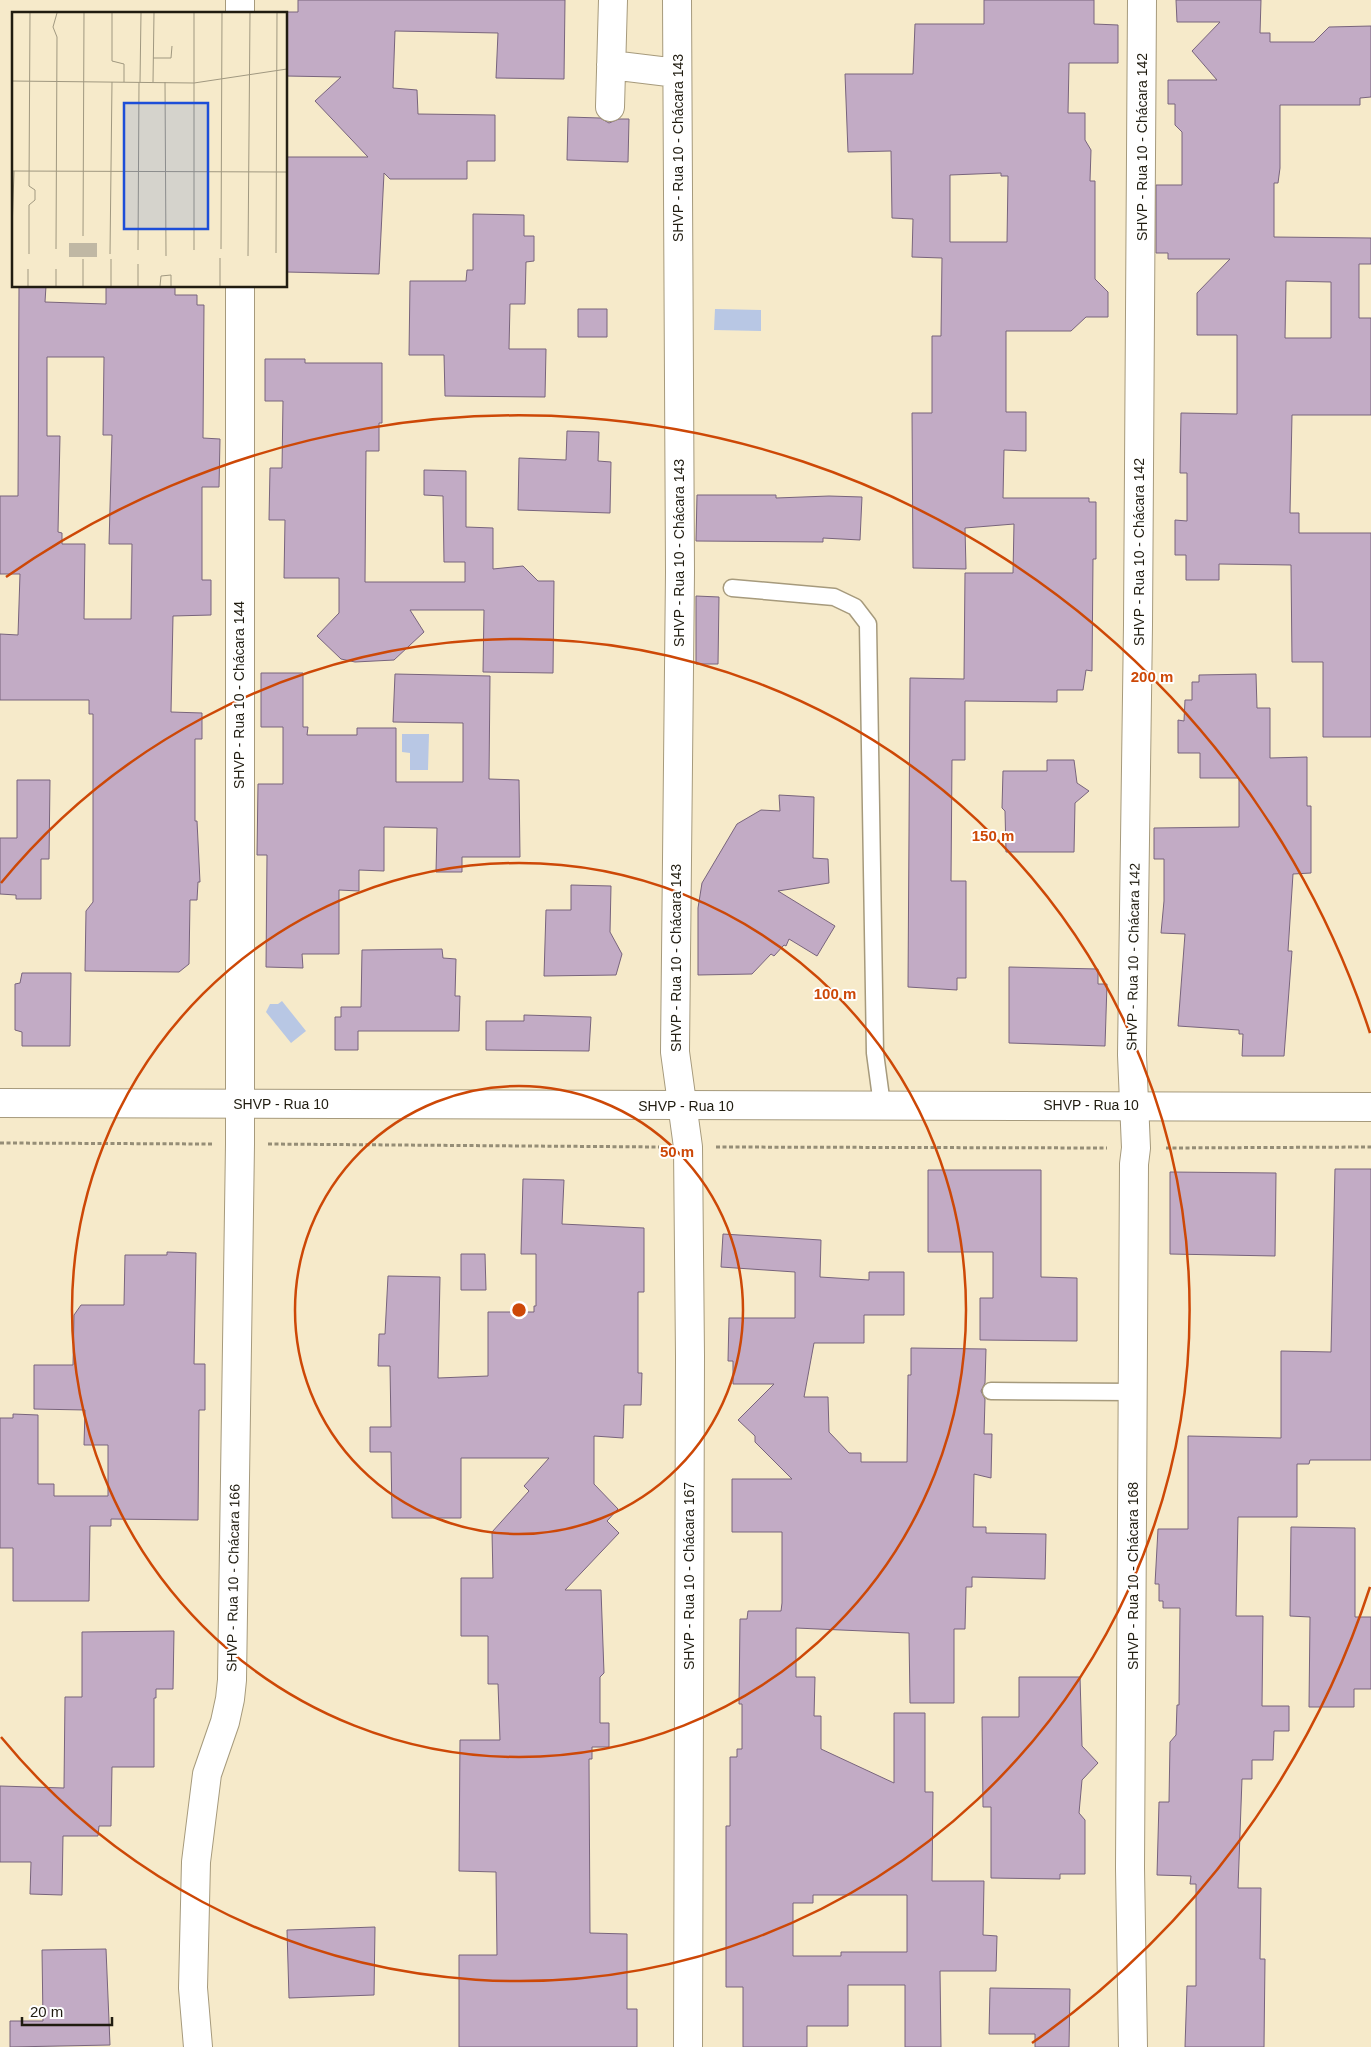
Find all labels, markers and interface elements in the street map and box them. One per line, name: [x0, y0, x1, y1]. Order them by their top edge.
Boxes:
inset map: [12, 12, 288, 288]
street label: SHVP - Rua 10 - Chácara 142: [1134, 53, 1150, 241]
street label: SHVP - Rua 10 - Chácara 143: [670, 54, 686, 242]
street label: SHVP - Rua 10 - Chácara 142: [1131, 458, 1147, 646]
street label: SHVP - Rua 10 - Chácara 143: [671, 459, 687, 647]
street label: SHVP - Rua 10 - Chácara 144: [231, 601, 247, 789]
text: 200 m: [1131, 668, 1173, 685]
text: 150 m: [972, 827, 1014, 844]
street label: SHVP - Rua 10 - Chácara 142: [1123, 863, 1143, 1051]
street label: SHVP - Rua 10 - Chácara 143: [668, 864, 684, 1052]
text: 100 m: [814, 985, 856, 1002]
street label: SHVP - Rua 10: [233, 1096, 329, 1112]
street label: SHVP - Rua 10: [1043, 1097, 1139, 1113]
street label: SHVP - Rua 10: [638, 1098, 734, 1114]
text: 50 m: [660, 1143, 694, 1160]
centre of rings: [510, 1301, 528, 1319]
street label: SHVP - Rua 10 - Chácara 167: [681, 1482, 697, 1670]
street label: SHVP - Rua 10 - Chácara 168: [1125, 1482, 1141, 1670]
street label: SHVP - Rua 10 - Chácara 166: [223, 1484, 243, 1672]
scale bar: [22, 1994, 112, 2026]
text: 20 m: [30, 2003, 63, 2020]

